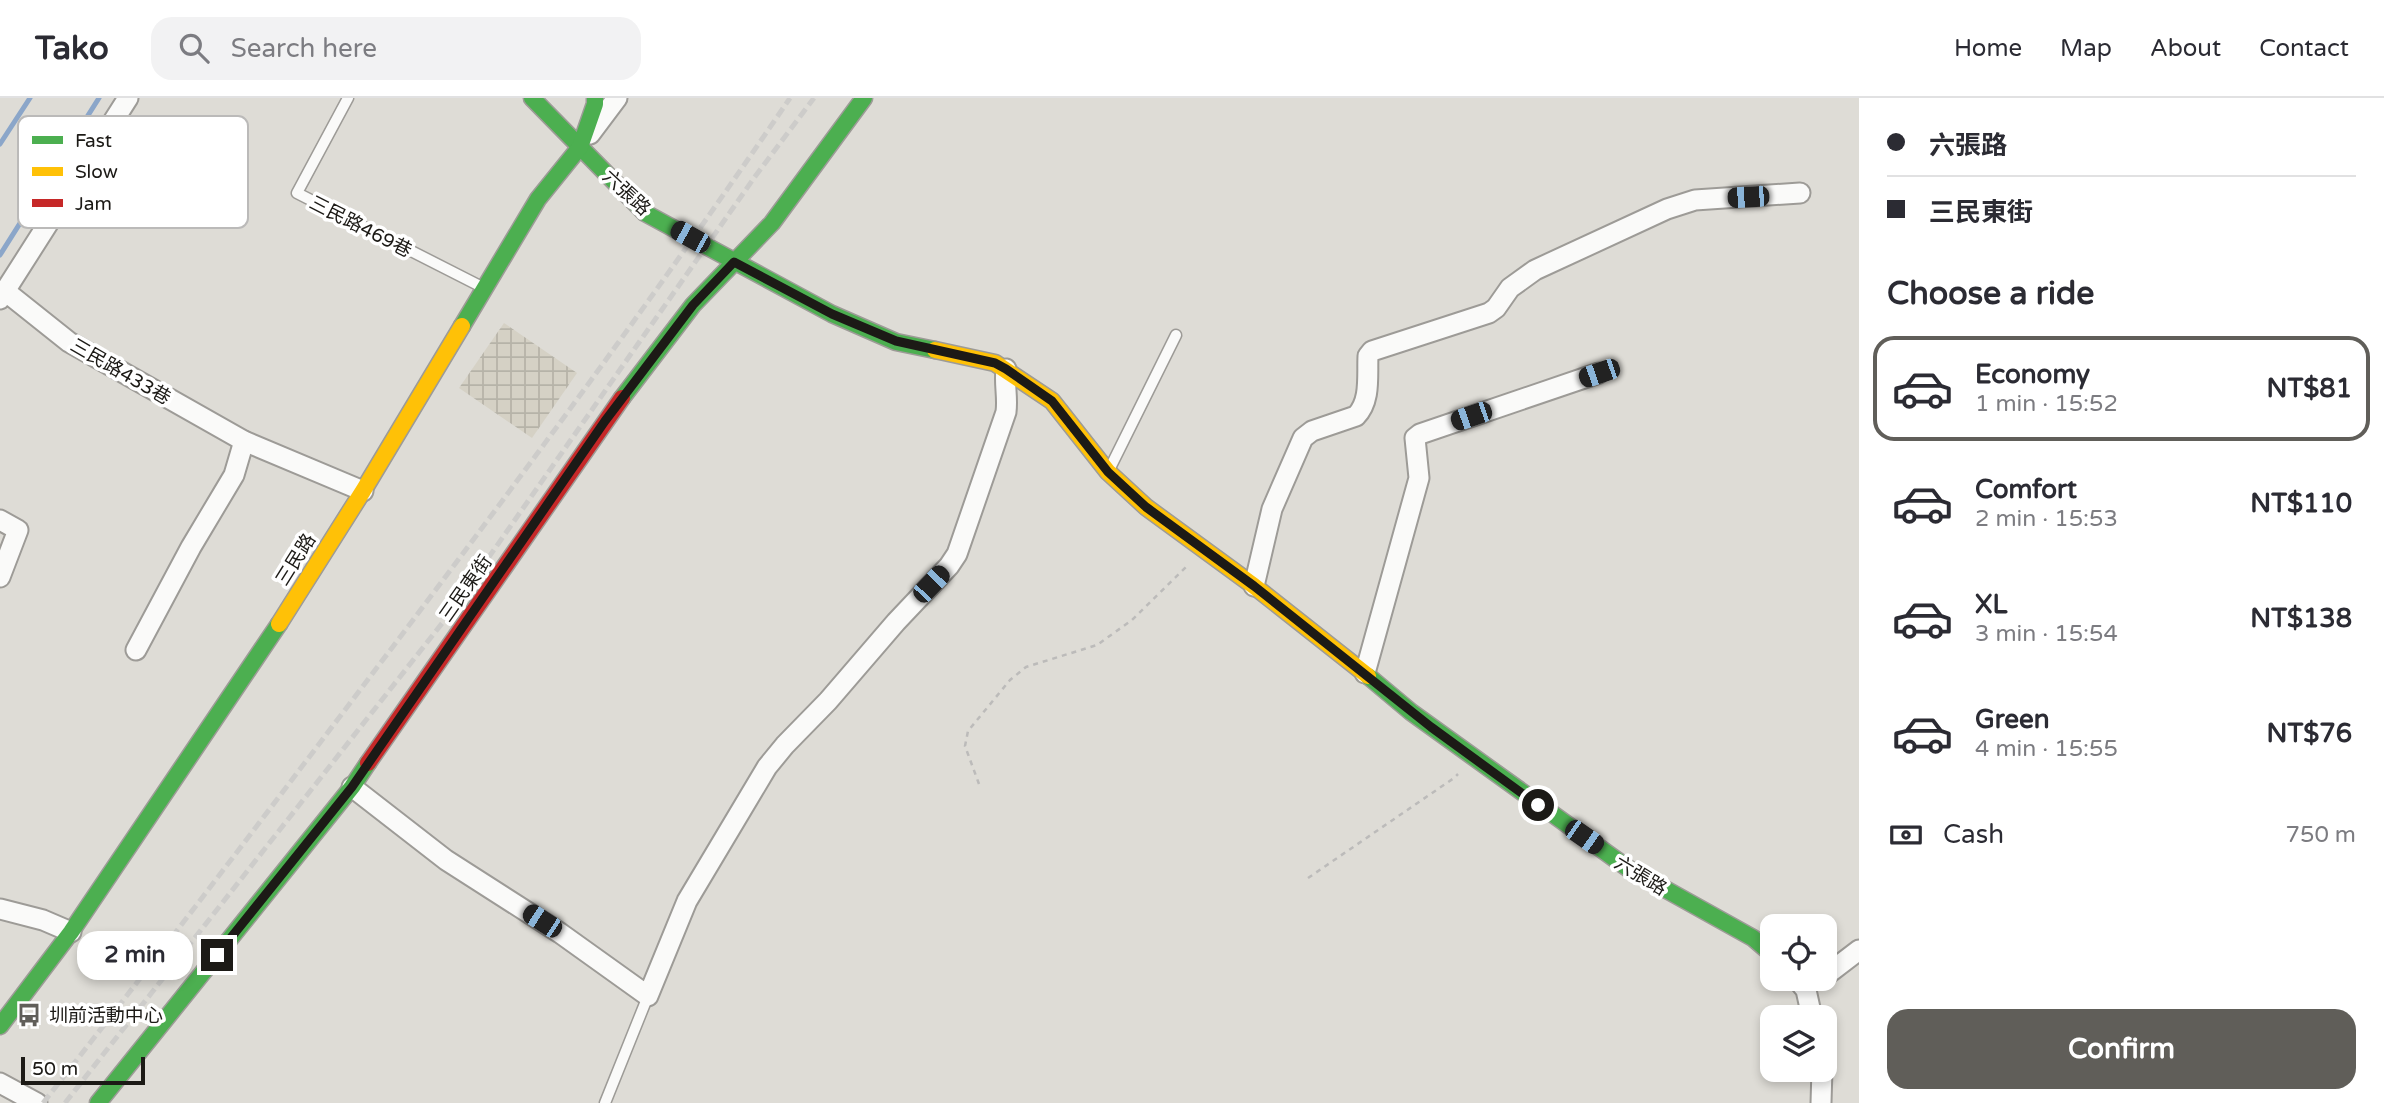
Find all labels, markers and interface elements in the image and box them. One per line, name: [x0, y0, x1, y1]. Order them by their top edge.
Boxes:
search box: [151, 17, 641, 80]
text: Tako: [35, 29, 109, 68]
icon: search: [175, 29, 213, 67]
text: Search here: [231, 33, 377, 64]
text: Home: [1954, 34, 2022, 63]
text: Map: [2060, 34, 2112, 63]
text: About: [2150, 34, 2221, 63]
text: Contact: [2259, 34, 2349, 63]
legend: [18, 116, 248, 228]
text: Fast: [75, 130, 112, 152]
text: 六張路: [1929, 130, 2007, 161]
text: Slow: [75, 161, 118, 183]
street label: 六張路: [598, 165, 655, 220]
car: [1727, 185, 1770, 209]
street label: 三民路469巷: [306, 192, 415, 262]
text: Jam: [75, 193, 112, 215]
text: 三民東街: [1929, 197, 2033, 228]
car: [667, 218, 714, 256]
text: Choose a ride: [1887, 275, 2094, 313]
street label: 三民路433巷: [67, 334, 174, 409]
car: [1576, 356, 1623, 390]
icon: car: [1891, 357, 1954, 420]
text: Economy: [1975, 359, 2090, 390]
text: NT$81: [2267, 373, 2352, 404]
text: 1 min · 15:52: [1975, 390, 2118, 418]
car: [1448, 399, 1495, 433]
icon: car: [1891, 472, 1954, 535]
text: Comfort: [1975, 474, 2077, 505]
text: NT$110: [2250, 488, 2352, 519]
text: 2 min · 15:53: [1975, 505, 2118, 533]
street label: 三民路: [271, 530, 320, 590]
street label: 三民東街: [435, 551, 497, 626]
car: [909, 562, 954, 606]
icon: car: [1891, 587, 1954, 650]
text: XL: [1975, 589, 2007, 620]
text: NT$138: [2250, 603, 2352, 634]
text: 3 min · 15:54: [1975, 620, 2118, 648]
icon: car: [1891, 702, 1954, 765]
text: Green: [1975, 704, 2050, 735]
text: NT$76: [2267, 718, 2352, 749]
text: 4 min · 15:55: [1975, 735, 2118, 763]
route start: [1522, 789, 1554, 821]
car: [1561, 816, 1608, 858]
icon: cash: [1887, 816, 1925, 854]
text: Cash: [1943, 819, 2004, 850]
text: 750 m: [2286, 821, 2356, 849]
street label: 六張路: [1610, 852, 1671, 900]
car: [519, 901, 566, 941]
map controls: [1760, 914, 1837, 1082]
button: locate: [1760, 914, 1837, 991]
callout: 2 min: [77, 930, 192, 980]
route end: [201, 939, 233, 971]
text: 2 min: [104, 941, 166, 969]
bus stop icon: 圳前活動中心: [15, 1001, 43, 1029]
place label: 圳前活動中心: [49, 1005, 163, 1027]
button: layers: [1760, 1005, 1837, 1082]
button: Confirm: [1887, 1009, 2356, 1089]
scale bar: [21, 1054, 145, 1086]
text: 50 m: [32, 1058, 78, 1080]

